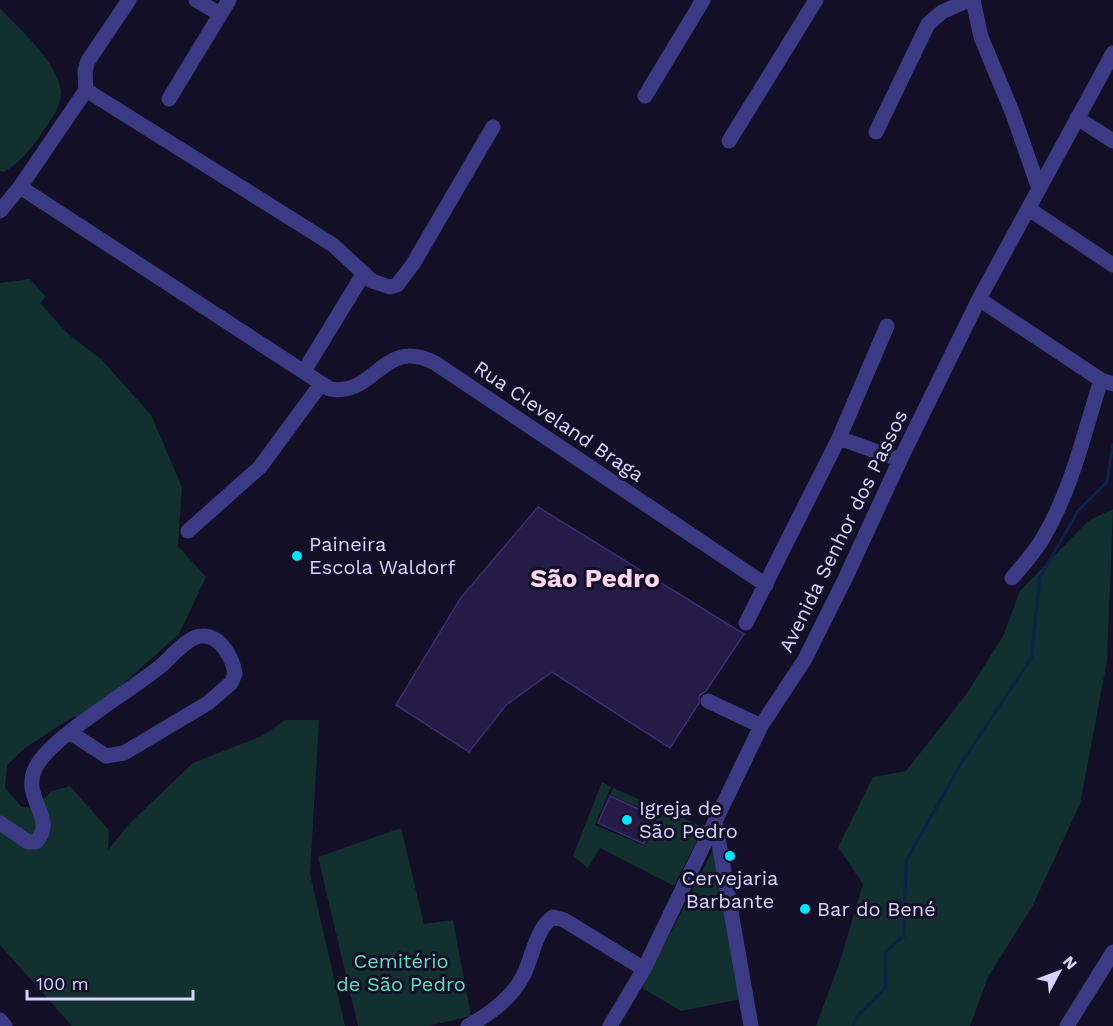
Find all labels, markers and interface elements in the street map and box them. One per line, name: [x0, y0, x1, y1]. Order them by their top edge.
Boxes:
street label: Rua Cleveland Braga: [470, 355, 648, 487]
street label: Avenida Senhor dos Passos: [774, 406, 912, 656]
place label: Paineira Escola Waldorf: [309, 532, 455, 579]
marker: Paineira Escola Waldorf: [290, 549, 304, 563]
district label: São Pedro: [530, 563, 660, 593]
place label: Igreja de São Pedro: [639, 796, 738, 843]
marker: Igreja de São Pedro: [620, 813, 634, 827]
marker: Cervejaria Barbante: [723, 849, 737, 863]
place label: Cervejaria Barbante: [682, 866, 778, 913]
place label: Bar do Bené: [817, 897, 936, 921]
marker: Bar do Bené: [798, 902, 812, 916]
north arrow: [1029, 942, 1089, 1002]
park label: Cemitério de São Pedro: [336, 949, 466, 996]
text: N: [1059, 952, 1081, 973]
scale bar: [27, 963, 194, 1001]
text: 100 m: [36, 973, 89, 994]

